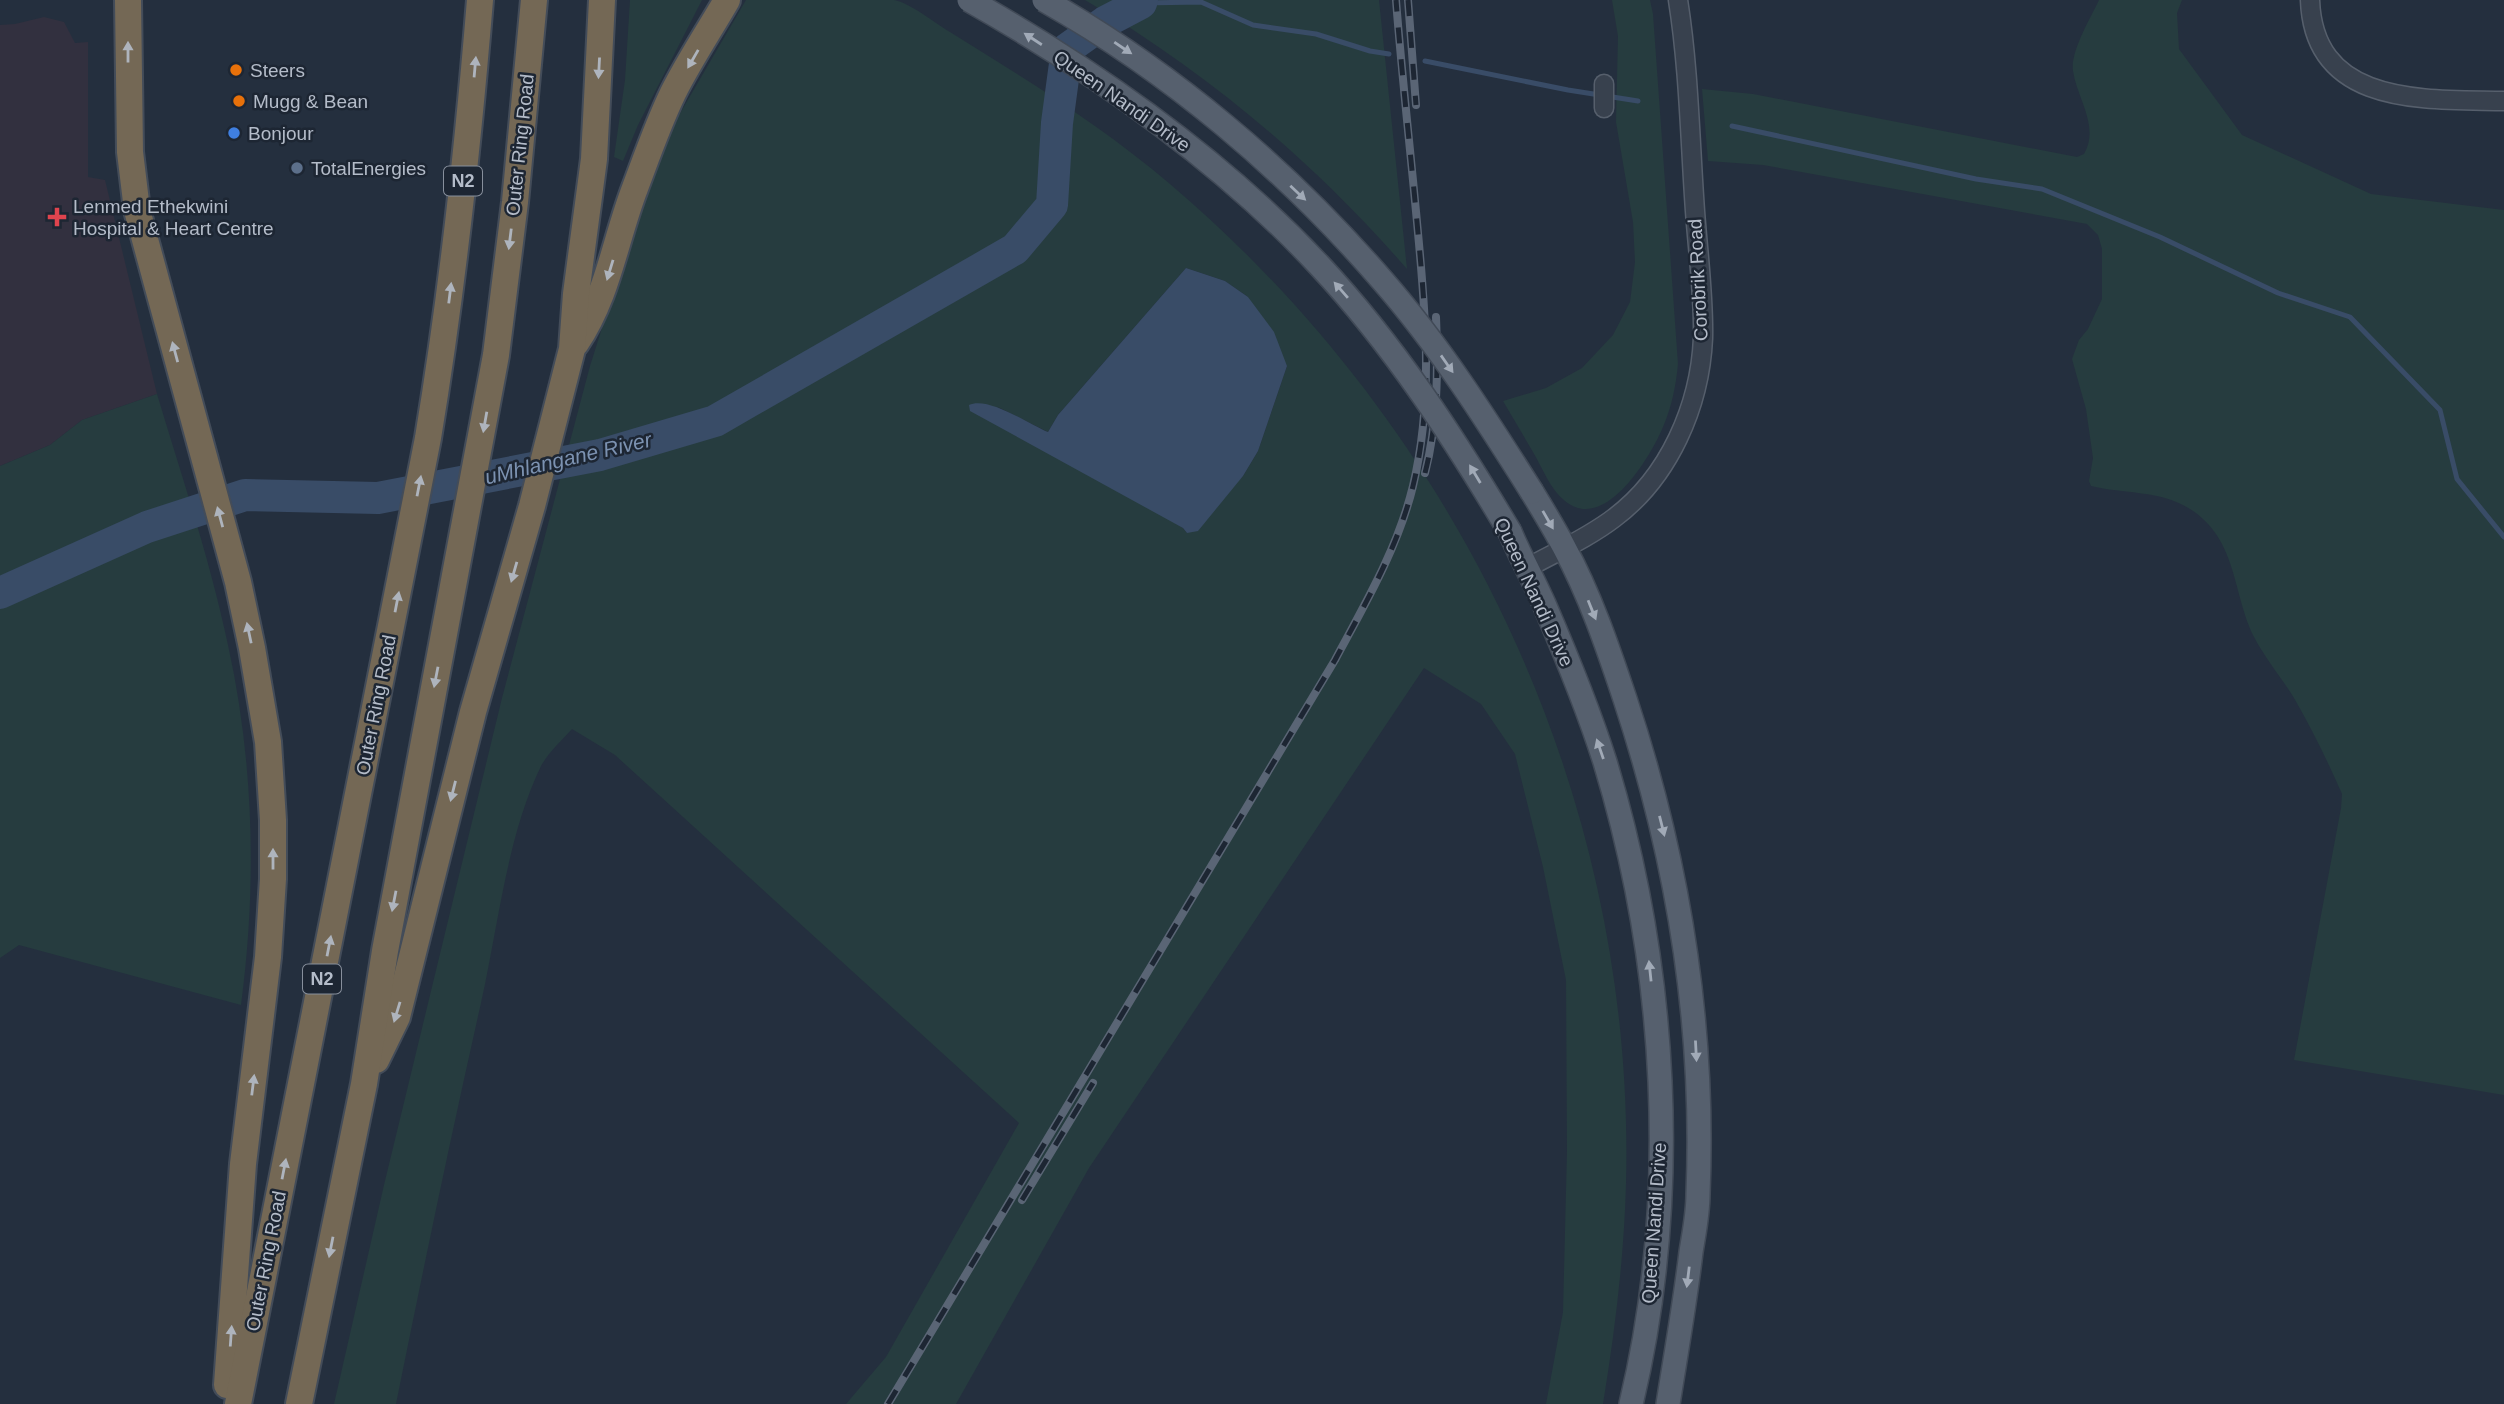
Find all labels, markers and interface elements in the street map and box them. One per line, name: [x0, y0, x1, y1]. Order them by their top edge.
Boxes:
one-way arrow: [1023, 33, 1042, 46]
one-way arrow: [122, 41, 134, 63]
one-way arrow: [1113, 42, 1133, 55]
street label: Queen Nandi Drive: [1050, 46, 1194, 156]
one-way arrow: [687, 50, 699, 69]
one-way arrow: [470, 56, 481, 78]
one-way arrow: [593, 57, 604, 79]
place label: Steers: [250, 60, 305, 81]
marker: Steers: [228, 62, 244, 78]
street label: Outer Ring Road: [502, 73, 538, 217]
place label: Mugg & Bean: [253, 91, 368, 112]
marker: Mugg & Bean: [231, 93, 247, 109]
place label: Bonjour: [248, 123, 314, 144]
marker: Bonjour: [226, 125, 242, 141]
place label: TotalEnergies: [311, 158, 426, 179]
marker: TotalEnergies: [289, 160, 305, 176]
road number: N2: [444, 166, 482, 196]
one-way arrow: [1289, 184, 1306, 200]
place label: Lenmed Ethekwini Hospital & Heart Centre: [73, 196, 274, 239]
marker: Lenmed Ethekwini Hospital & Heart Centre: [47, 207, 67, 227]
street label: Corobrik Road: [1684, 218, 1712, 342]
one-way arrow: [505, 228, 516, 250]
one-way arrow: [604, 260, 614, 281]
one-way arrow: [1333, 281, 1349, 299]
one-way arrow: [444, 282, 455, 304]
one-way arrow: [169, 341, 179, 362]
one-way arrow: [1440, 355, 1454, 373]
one-way arrow: [479, 411, 490, 433]
water label: uMhlangane River: [482, 427, 655, 488]
one-way arrow: [1468, 464, 1481, 483]
one-way arrow: [414, 475, 425, 497]
one-way arrow: [214, 505, 225, 527]
one-way arrow: [1542, 510, 1554, 529]
street label: Queen Nandi Drive: [1490, 514, 1578, 670]
one-way arrow: [508, 562, 518, 583]
one-way arrow: [391, 591, 402, 613]
one-way arrow: [1587, 599, 1598, 620]
one-way arrow: [243, 622, 254, 644]
street label: Outer Ring Road: [352, 633, 400, 777]
one-way arrow: [431, 666, 442, 688]
one-way arrow: [1595, 739, 1606, 760]
one-way arrow: [447, 780, 458, 802]
one-way arrow: [1656, 815, 1667, 837]
one-way arrow: [267, 847, 279, 869]
one-way arrow: [389, 890, 400, 912]
one-way arrow: [323, 935, 334, 957]
one-way arrow: [1644, 960, 1655, 982]
road number: N2: [303, 964, 341, 994]
one-way arrow: [392, 1001, 402, 1022]
one-way arrow: [1691, 1040, 1702, 1062]
one-way arrow: [247, 1074, 258, 1096]
street label: Queen Nandi Drive: [1638, 1142, 1670, 1304]
one-way arrow: [279, 1158, 290, 1180]
street label: Outer Ring Road: [242, 1189, 290, 1333]
one-way arrow: [325, 1236, 336, 1258]
one-way arrow: [1683, 1267, 1694, 1289]
one-way arrow: [225, 1325, 236, 1347]

